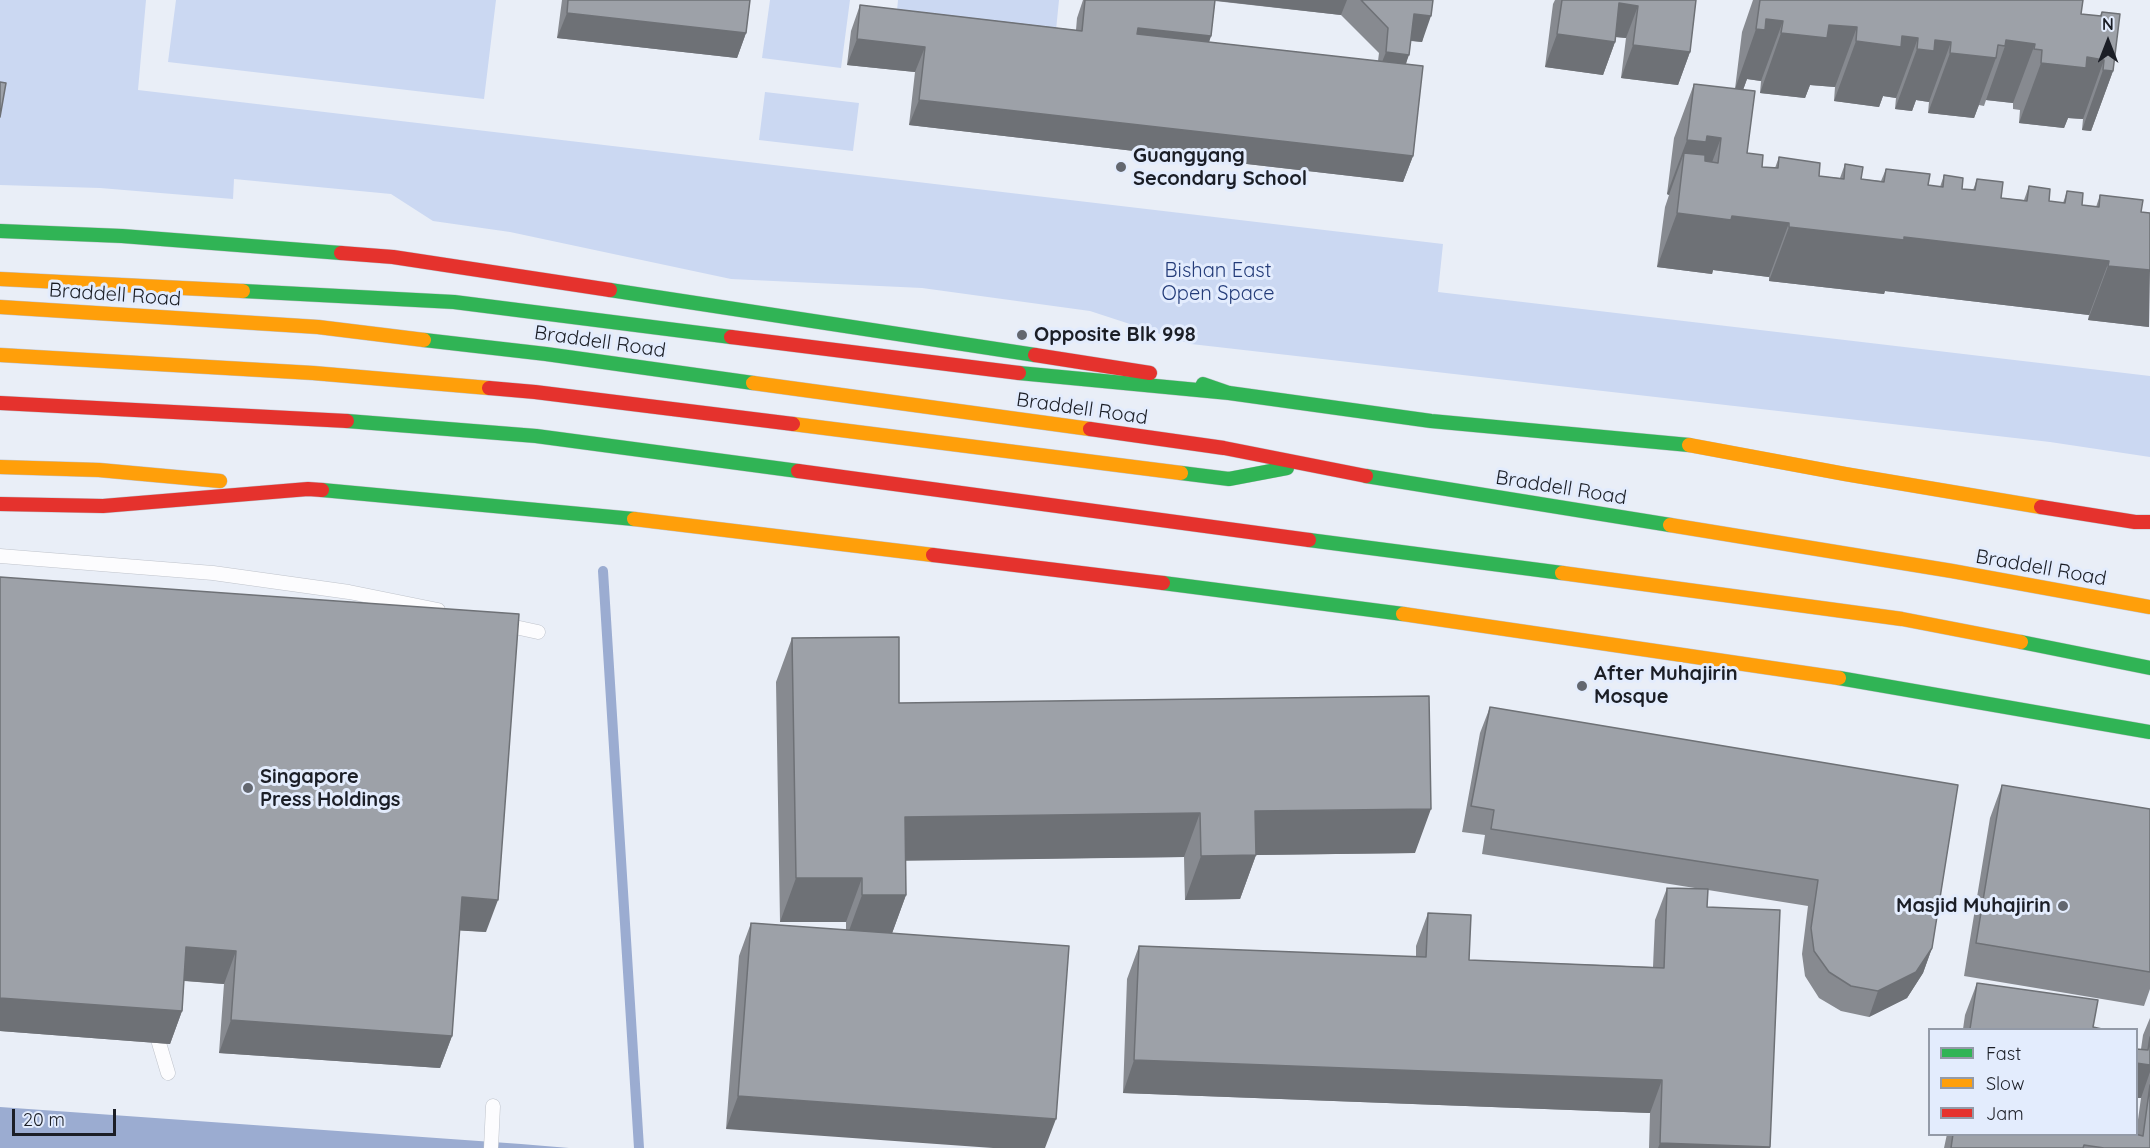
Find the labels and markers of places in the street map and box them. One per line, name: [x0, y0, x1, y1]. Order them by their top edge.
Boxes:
place label: Guangyang Secondary School: [1133, 144, 1307, 191]
marker: Guangyang Secondary School: [1114, 160, 1128, 174]
place label: Opposite Blk 998: [1034, 323, 1196, 347]
marker: Opposite Blk 998: [1015, 328, 1029, 342]
place label: After Muhajirin Mosque: [1594, 662, 1738, 709]
marker: After Muhajirin Mosque: [1575, 679, 1589, 693]
place label: Singapore Press Holdings: [260, 765, 400, 812]
marker: Singapore Press Holdings: [241, 781, 255, 795]
place label: Masjid Muhajirin: [1896, 894, 2051, 918]
marker: Masjid Muhajirin: [2056, 899, 2070, 913]

